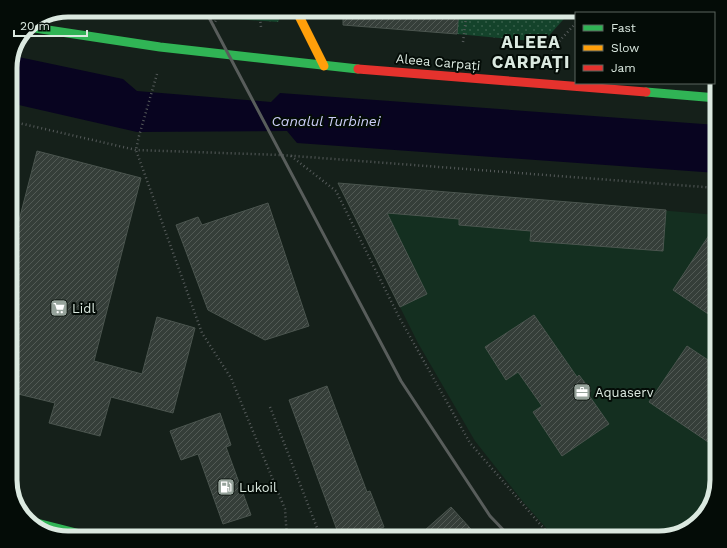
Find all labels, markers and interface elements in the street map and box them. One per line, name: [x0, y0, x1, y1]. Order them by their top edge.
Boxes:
scale bar: [14, 12, 87, 38]
legend: [575, 12, 715, 84]
text: 20 m: [20, 19, 50, 33]
text: Fast: [611, 21, 636, 35]
district label: ALEEA CARPAȚI: [492, 32, 570, 73]
text: Slow: [611, 41, 639, 55]
street label: Aleea Carpați: [395, 51, 481, 74]
text: Jam: [611, 61, 636, 75]
water label: Canalul Turbinei: [271, 113, 381, 129]
supermarket icon: Lidl: [49, 298, 69, 318]
place label: Lidl: [72, 301, 95, 316]
office icon: Aquaserv: [572, 382, 592, 402]
place label: Aquaserv: [595, 385, 654, 400]
fuel station icon: Lukoil: [216, 477, 236, 497]
place label: Lukoil: [239, 480, 277, 495]

